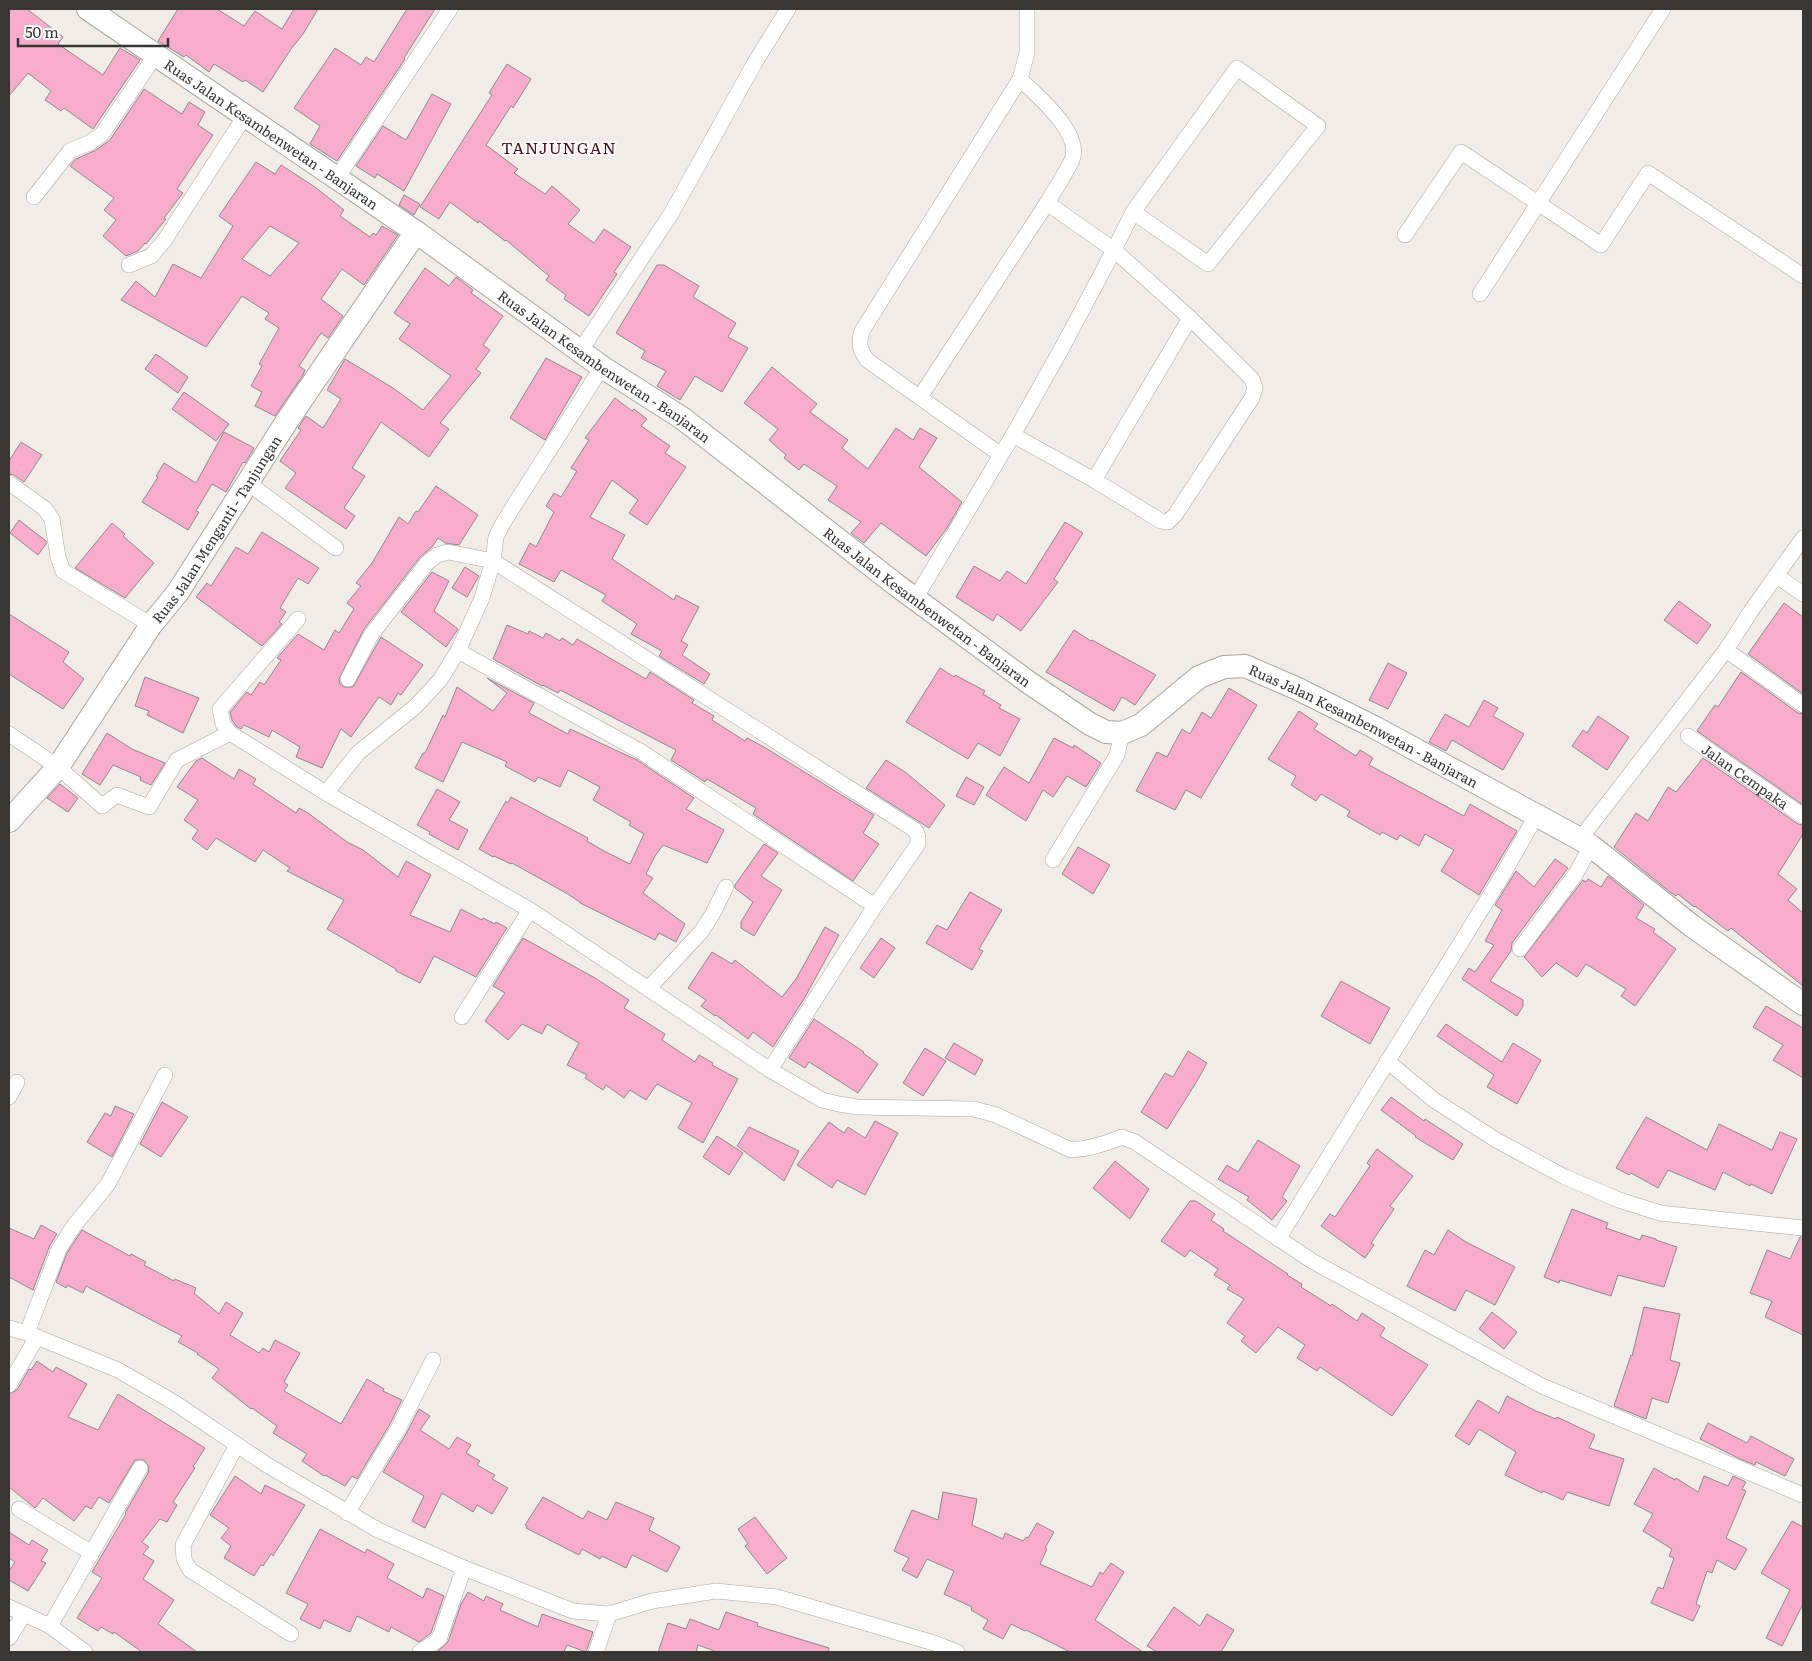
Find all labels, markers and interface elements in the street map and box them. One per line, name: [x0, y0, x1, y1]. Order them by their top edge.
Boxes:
scale bar: [18, 15, 168, 47]
text: 50 m: [25, 20, 59, 43]
street label: Ruas Jalan Kesambenwetan - Banjaran: [161, 54, 383, 214]
district label: TANJUNGAN: [501, 135, 617, 159]
street label: Ruas Jalan Kesambenwetan - Banjaran: [494, 285, 715, 447]
street label: Ruas Jalan Menganti - Tanjungan: [147, 431, 286, 627]
street label: Ruas Jalan Kesambenwetan - Banjaran: [820, 522, 1035, 691]
street label: Ruas Jalan Kesambenwetan - Banjaran: [1246, 659, 1482, 792]
street label: Jalan Cempaka: [1698, 739, 1793, 813]

